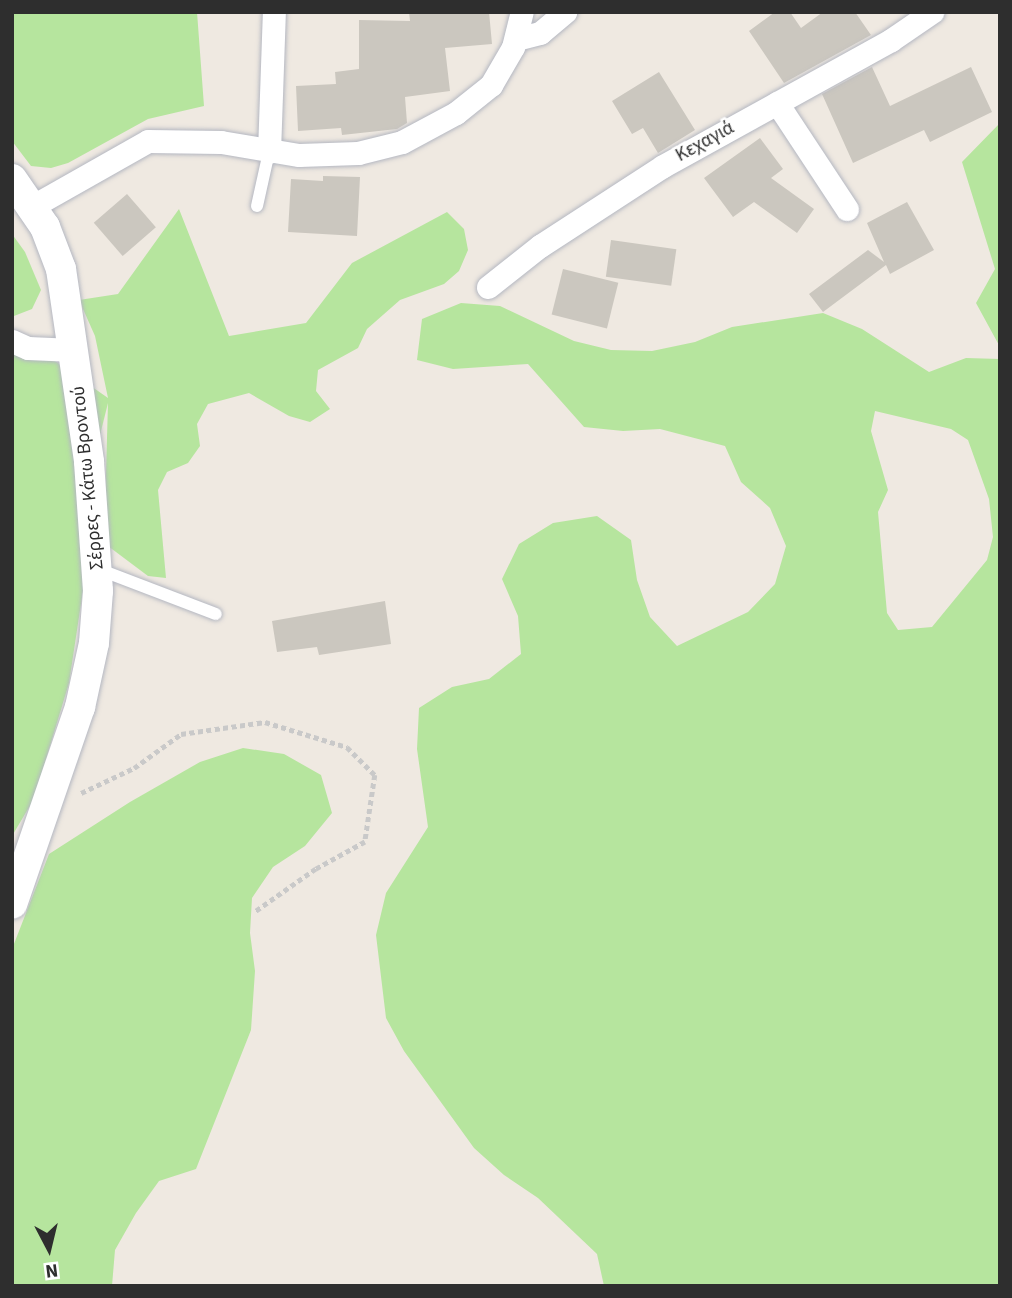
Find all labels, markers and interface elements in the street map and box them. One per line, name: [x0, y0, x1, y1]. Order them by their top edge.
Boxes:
street label: Κεχαγιά: [672, 117, 738, 167]
street label: Σέρρες - Κάτω Βροντού: [67, 385, 109, 571]
north arrow: [14, 1214, 84, 1284]
text: N: [44, 1256, 60, 1285]

